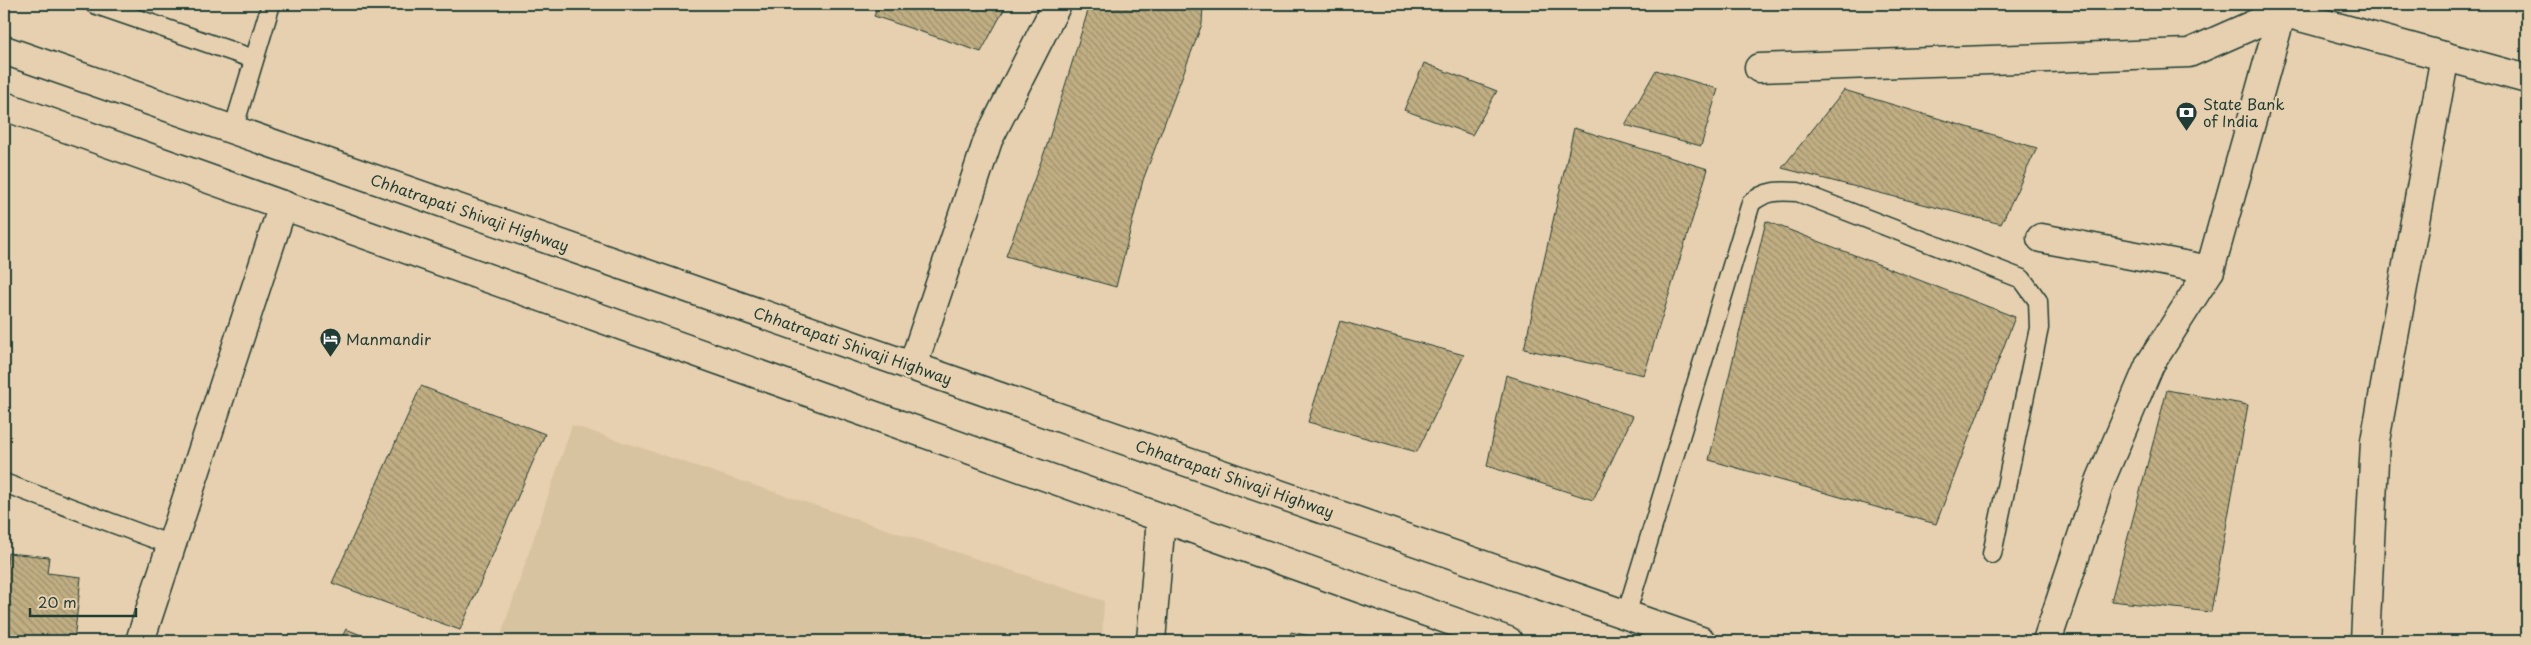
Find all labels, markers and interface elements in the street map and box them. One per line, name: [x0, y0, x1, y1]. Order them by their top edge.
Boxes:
place label: State Bank of India: [2203, 92, 2285, 132]
bank icon: State Bank of India: [2175, 100, 2199, 131]
street label: Chhatrapati Shivaji Highway: [368, 167, 572, 257]
street label: Chhatrapati Shivaji Highway: [751, 300, 955, 390]
hotel icon: Manmandir: [318, 326, 342, 357]
place label: Manmandir: [346, 327, 431, 350]
street label: Chhatrapati Shivaji Highway: [1133, 433, 1337, 523]
scale bar: [30, 585, 136, 617]
text: 20 m: [38, 590, 77, 613]

